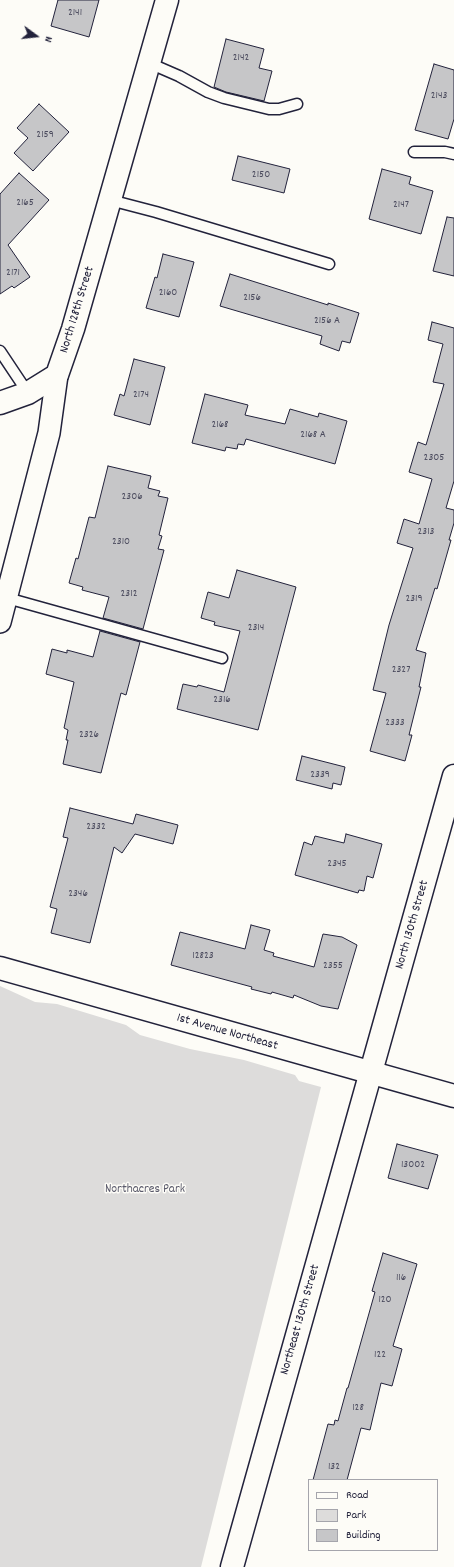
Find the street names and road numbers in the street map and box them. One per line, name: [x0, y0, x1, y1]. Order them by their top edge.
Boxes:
street label: North 128th Street: [57, 265, 99, 355]
street label: North 130th Street: [393, 879, 433, 971]
street label: 1st Avenue Northeast: [175, 1011, 279, 1055]
street label: Northeast 130th Street: [278, 1263, 324, 1377]

